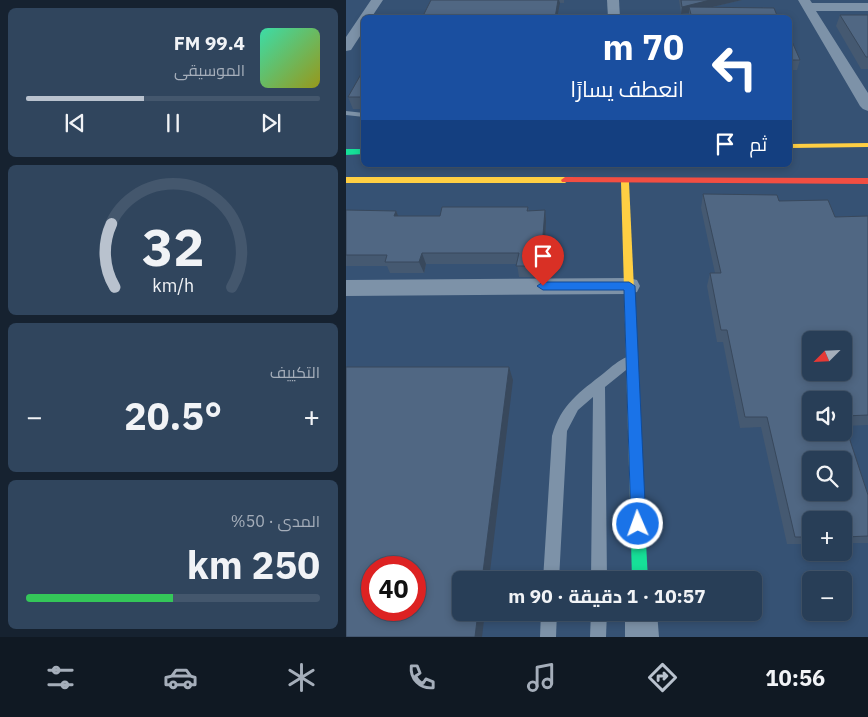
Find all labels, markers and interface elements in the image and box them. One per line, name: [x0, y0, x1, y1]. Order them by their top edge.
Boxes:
text: 70 m: [602, 24, 684, 70]
text: 99.4 FM: [174, 31, 245, 55]
icon: left: [702, 35, 767, 100]
text: الموسيقى: [174, 60, 245, 80]
text: انعطف يسارًا: [570, 74, 684, 103]
icon: previous: [61, 109, 89, 137]
icon: pause: [159, 109, 187, 137]
icon: next: [257, 109, 285, 137]
icon: arrive: [711, 130, 739, 158]
text: ثم: [749, 132, 767, 156]
text: 32: [142, 213, 204, 280]
pin: [522, 235, 564, 286]
icon: arrive: [529, 242, 557, 270]
text: km/h: [152, 274, 194, 297]
north arrow: [802, 331, 852, 381]
map controls: [802, 331, 852, 621]
text: التكييف: [270, 362, 320, 382]
text: 20.5°: [124, 391, 222, 440]
button: sound: [802, 391, 852, 441]
text: −: [26, 398, 43, 435]
text: +: [303, 398, 320, 435]
button: search: [802, 451, 852, 501]
position arrow: [611, 497, 663, 549]
text: المدى · 50%: [231, 511, 320, 531]
button: +: [802, 511, 852, 561]
text: 250 km: [187, 540, 320, 589]
speed limit sign: 40: [361, 556, 426, 621]
button: −: [802, 571, 852, 621]
text: 10:57 · 1 دقيقة · 90 m: [508, 584, 706, 608]
icon: filters: [43, 660, 78, 695]
icon: car: [163, 660, 198, 695]
icon: climate: [284, 660, 319, 695]
icon: phone: [404, 660, 439, 695]
icon: music: [524, 660, 559, 695]
icon: directions: [645, 660, 680, 695]
text: 10:56: [765, 663, 825, 692]

